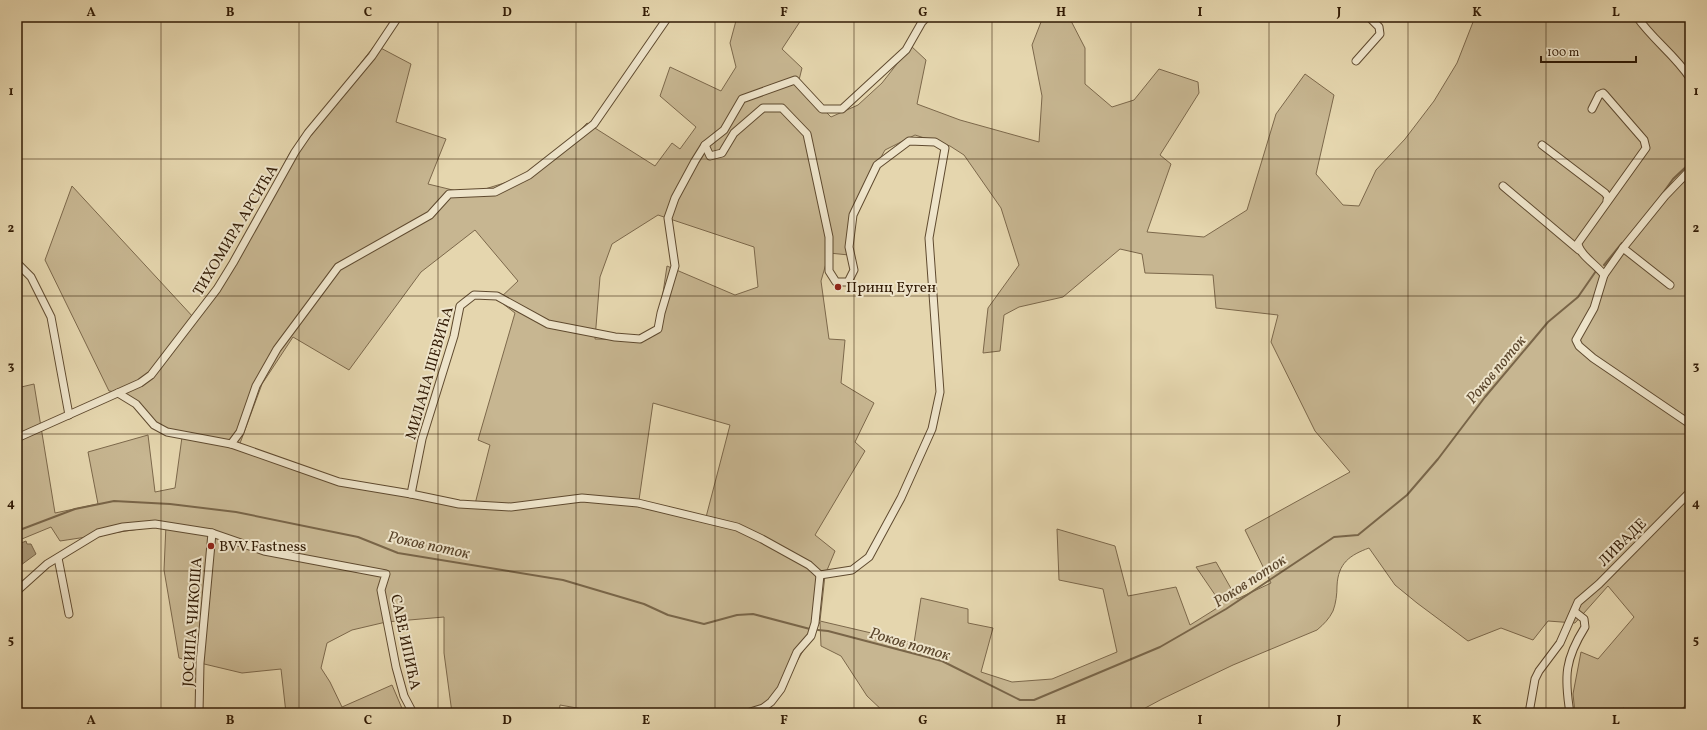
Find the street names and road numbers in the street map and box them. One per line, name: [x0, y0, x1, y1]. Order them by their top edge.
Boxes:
street label: ТИХОМИРА АРСИЋА: [189, 161, 284, 300]
street label: МИЛАНА ШЕВИЋА: [401, 304, 460, 443]
street label: ЛИВАДЕ: [1594, 514, 1652, 572]
street label: ЈОСИПА ЧИКОША: [178, 556, 209, 688]
street label: САВЕ ИПИЋА: [384, 593, 425, 692]

